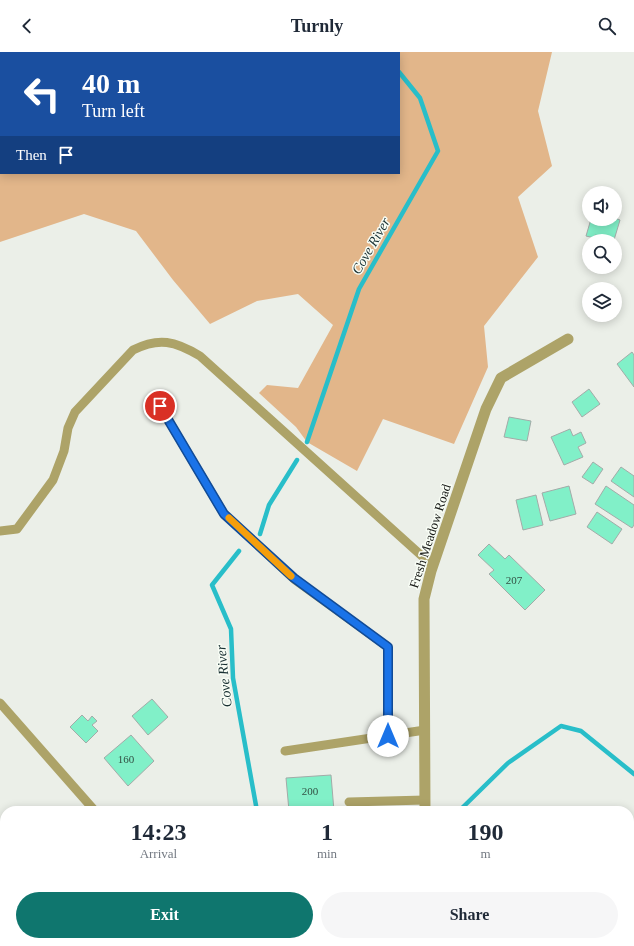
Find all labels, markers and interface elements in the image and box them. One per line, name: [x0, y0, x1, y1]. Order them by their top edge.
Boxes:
icon: back: [16, 15, 38, 37]
icon: search: [596, 15, 618, 37]
text: Turnly: [291, 16, 343, 36]
icon: left: [16, 68, 68, 120]
text: 40 m: [82, 68, 140, 99]
text: Turn left: [82, 101, 145, 121]
icon: arrive: [55, 144, 77, 166]
text: Then: [16, 147, 47, 163]
map controls: [582, 186, 622, 322]
button: sound: [582, 186, 622, 226]
water label: Cove River: [349, 215, 393, 277]
button: search: [582, 234, 622, 274]
button: layers: [582, 282, 622, 322]
pin: [143, 389, 177, 423]
icon: arrive: [149, 395, 171, 417]
street label: Fresh Meadow Road: [406, 482, 454, 590]
house number: 207: [506, 574, 523, 586]
water label: Cove River: [213, 644, 235, 708]
position arrow: [367, 715, 409, 757]
house number: 160: [118, 753, 135, 765]
house number: 200: [302, 785, 319, 797]
text: 14:23: [130, 819, 186, 845]
text: 1: [321, 819, 333, 845]
text: 190: [468, 819, 504, 845]
text: Arrival: [140, 846, 177, 861]
text: min: [317, 846, 337, 861]
text: m: [480, 846, 491, 861]
button: Exit: [16, 892, 313, 938]
button: Share: [321, 892, 618, 938]

